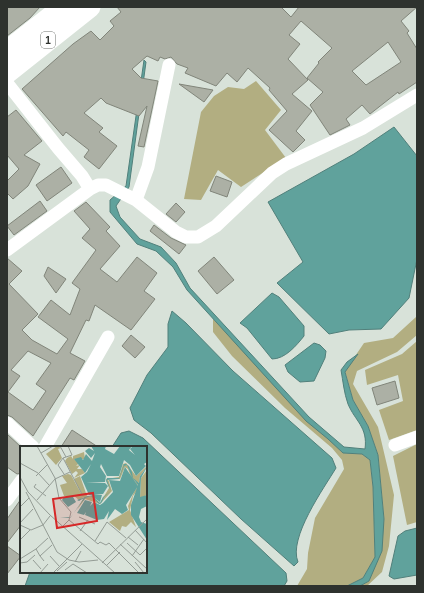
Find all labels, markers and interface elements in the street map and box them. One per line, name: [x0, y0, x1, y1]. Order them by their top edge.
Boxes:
road number: 1: [41, 32, 55, 48]
inset map: [20, 446, 147, 573]

